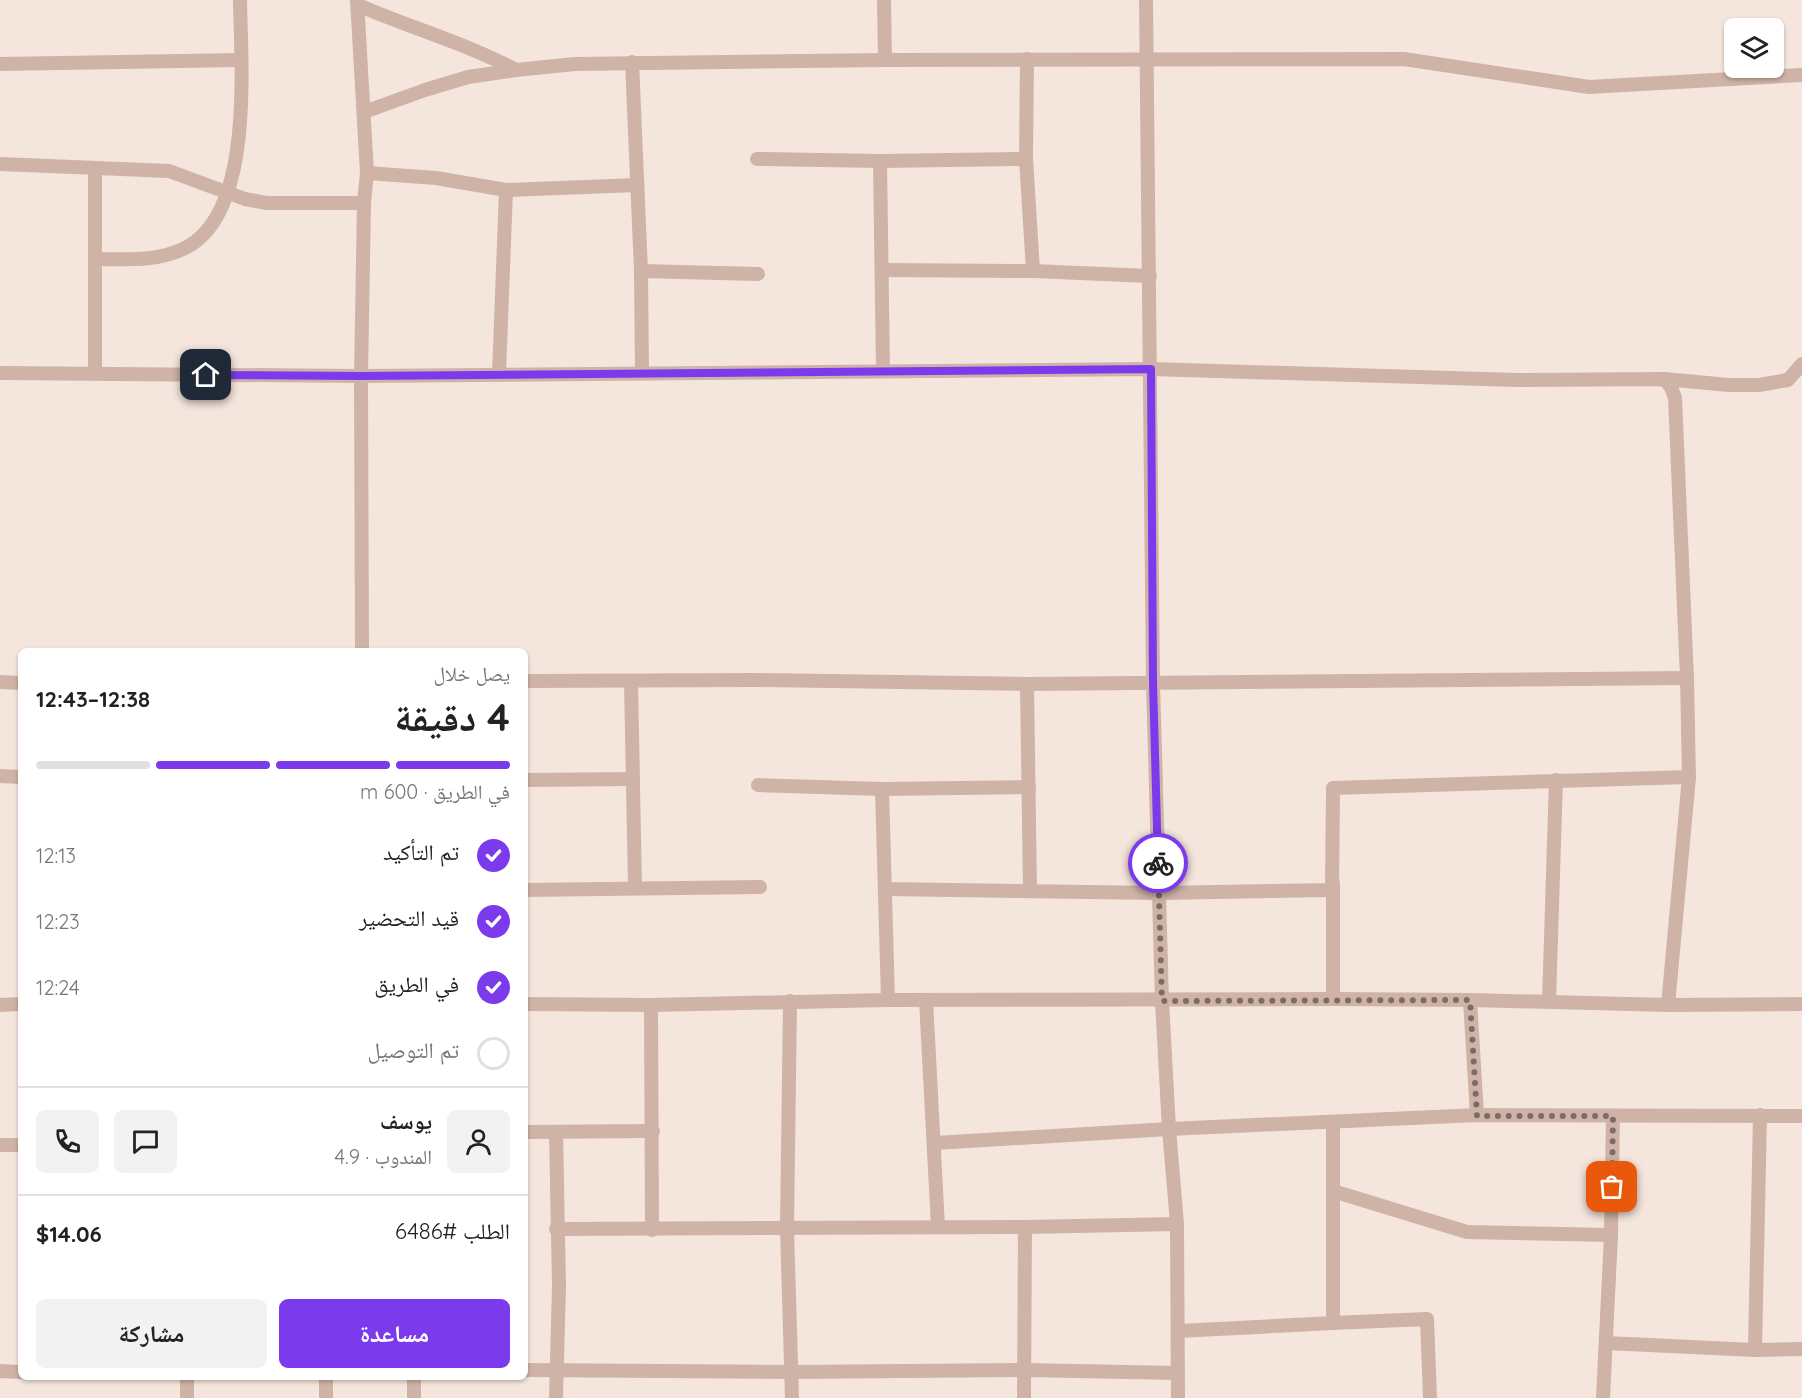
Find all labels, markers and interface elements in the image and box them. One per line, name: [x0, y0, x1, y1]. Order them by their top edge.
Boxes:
map controls: [1724, 18, 1784, 78]
button: layers: [1724, 18, 1784, 78]
pin: [180, 349, 231, 400]
icon: home: [189, 358, 222, 391]
text: يصل خلال: [433, 661, 510, 686]
text: 12:38–12:43: [36, 685, 150, 713]
text: 4 دقيقة: [394, 692, 510, 741]
text: في الطريق · 600 m: [360, 779, 510, 804]
courier: [1128, 833, 1188, 893]
text: تم التأكيد: [383, 838, 459, 866]
icon: check: [477, 839, 510, 872]
text: 12:13: [36, 843, 76, 868]
icon: bike: [1142, 847, 1175, 880]
text: قيد التحضير: [359, 904, 459, 932]
icon: check: [477, 905, 510, 938]
text: 12:23: [36, 909, 80, 934]
text: في الطريق: [374, 970, 459, 998]
icon: check: [477, 971, 510, 1004]
text: 12:24: [36, 975, 80, 1000]
text: تم التوصيل: [368, 1036, 459, 1064]
text: يوسف: [380, 1107, 432, 1135]
button: phone: [36, 1110, 99, 1173]
button: chat: [114, 1110, 177, 1173]
button: person: [447, 1110, 510, 1173]
text: المندوب · 4.9: [334, 1144, 432, 1169]
pin: [1586, 1161, 1637, 1212]
icon: bag: [1595, 1170, 1628, 1203]
text: الطلب #6486: [395, 1217, 510, 1245]
text: $14.06: [36, 1220, 102, 1248]
button: مشاركة: [36, 1299, 267, 1368]
button: مساعدة: [279, 1299, 510, 1368]

